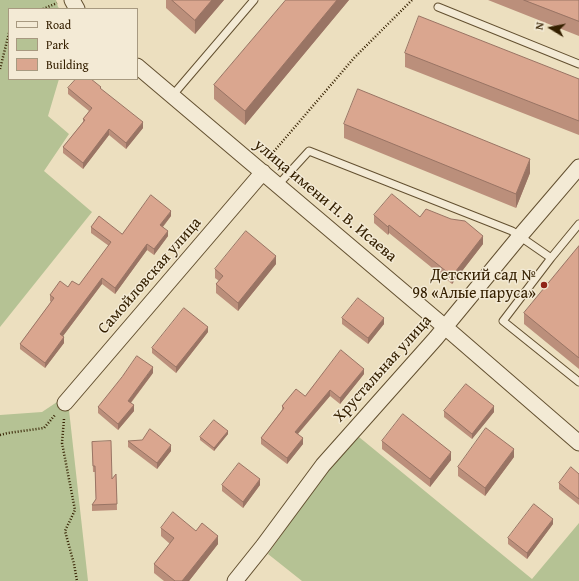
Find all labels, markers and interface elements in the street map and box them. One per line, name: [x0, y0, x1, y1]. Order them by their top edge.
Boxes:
legend: [8, 8, 138, 80]
north arrow: [531, 8, 571, 48]
text: Road: [46, 16, 71, 33]
text: N: [531, 21, 548, 31]
text: Park: [46, 36, 69, 53]
text: Building: [46, 56, 89, 73]
street label: улица имени Н. В. Исаева: [250, 136, 400, 266]
street label: Самойловская улица: [94, 214, 206, 338]
place label: Детский сад № 98 «Алые паруса»: [412, 266, 536, 304]
marker: Детский сад № 98 «Алые паруса»: [539, 280, 549, 290]
street label: Хрустальная улица: [330, 312, 436, 426]

